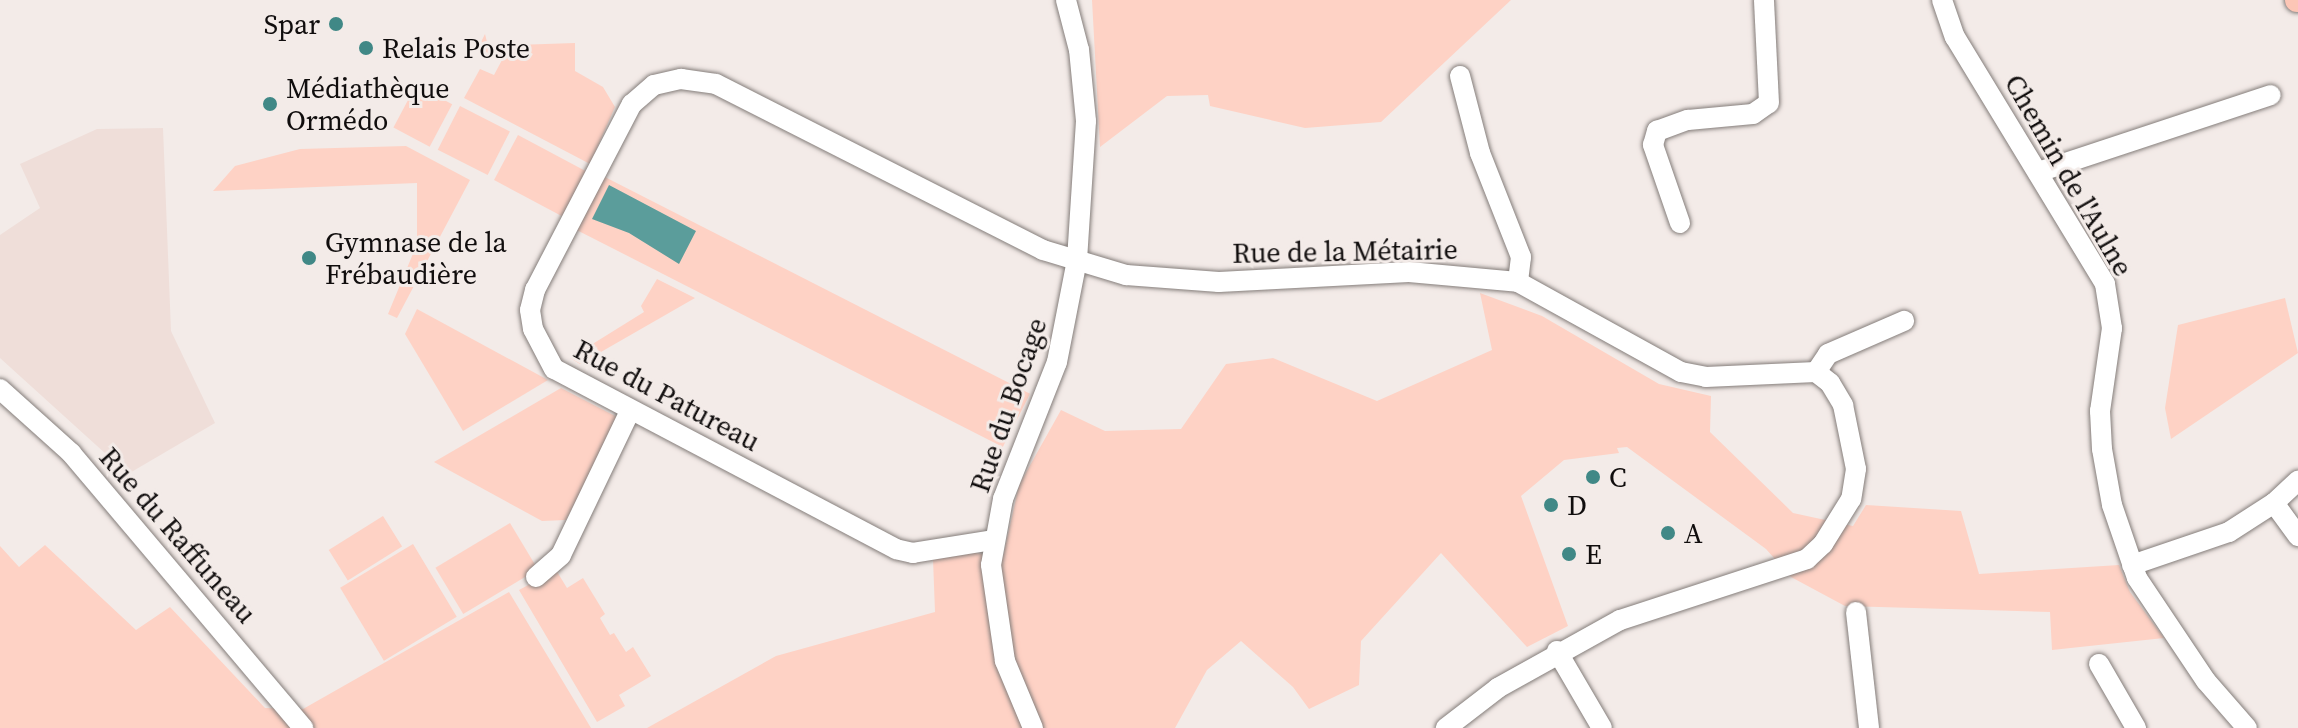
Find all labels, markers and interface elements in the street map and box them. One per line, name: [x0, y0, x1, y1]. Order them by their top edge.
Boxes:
place label: Spar: [264, 7, 320, 41]
marker: Spar: [327, 15, 345, 33]
place label: Relais Poste: [382, 31, 530, 65]
marker: Relais Poste: [357, 39, 375, 57]
street label: Chemin de l'Aulne: [1998, 68, 2140, 282]
place label: Médiathèque Ormédo: [286, 71, 450, 137]
marker: Médiathèque Ormédo: [261, 95, 279, 113]
place label: Gymnase de la Frébaudière: [325, 225, 507, 291]
street label: Rue de la Métairie: [1232, 232, 1458, 270]
marker: Gymnase de la Frébaudière: [300, 249, 318, 267]
street label: Rue du Bocage: [962, 313, 1054, 497]
street label: Rue du Patureau: [568, 332, 766, 458]
street label: Rue du Raffuneau: [93, 440, 263, 630]
place label: C: [1609, 460, 1627, 494]
marker: C: [1584, 468, 1602, 486]
place label: D: [1567, 488, 1587, 522]
marker: D: [1542, 496, 1560, 514]
place label: A: [1684, 516, 1703, 550]
marker: A: [1659, 524, 1677, 542]
place label: E: [1585, 537, 1602, 571]
marker: E: [1560, 545, 1578, 563]

